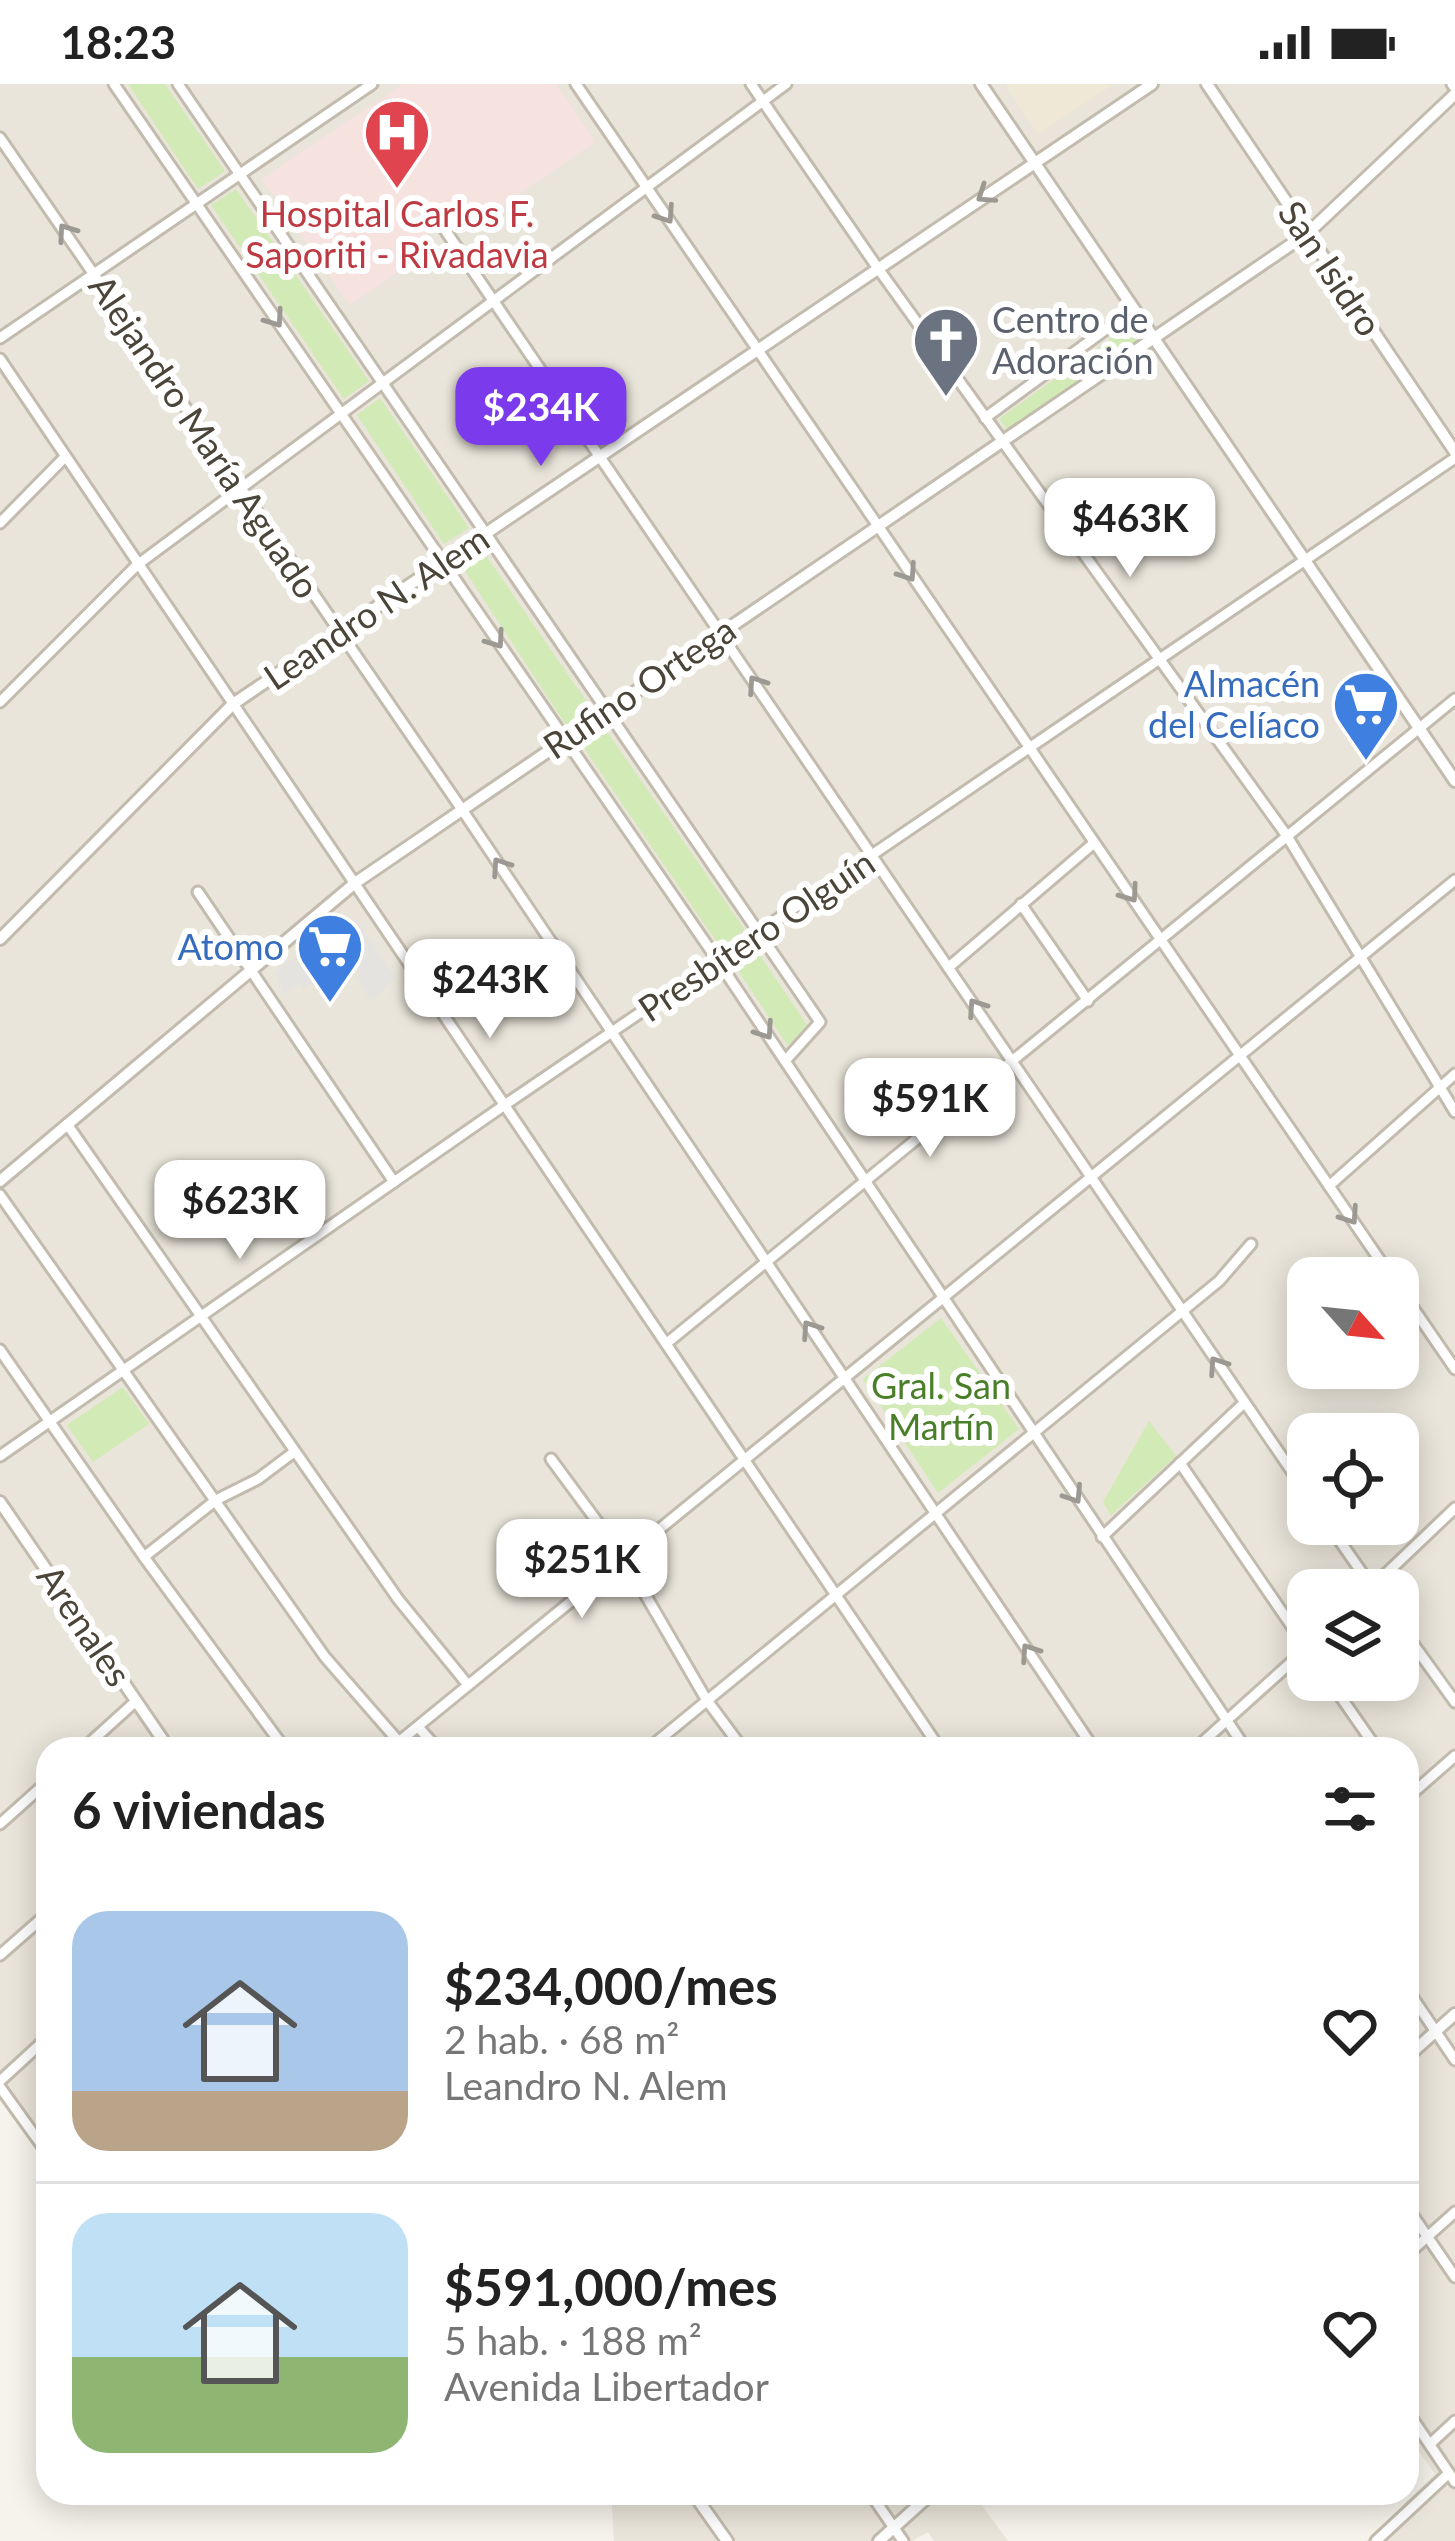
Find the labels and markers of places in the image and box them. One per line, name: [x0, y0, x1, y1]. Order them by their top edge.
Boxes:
hospital icon: Hospital Carlos F. Saporiti - Rivadavia: [362, 97, 432, 191]
place label: Hospital Carlos F. Saporiti - Rivadavia: [245, 191, 549, 276]
place label: Centro de Adoración: [992, 297, 1154, 382]
church icon: Centro de Adoración: [911, 305, 981, 399]
pin: $234K: [457, 367, 625, 469]
pin: $463K: [1046, 478, 1214, 580]
place label: Almacén del Celíaco: [1148, 661, 1320, 746]
supermarket icon: Almacén del Celíaco: [1331, 669, 1401, 763]
supermarket icon: Atomo: [295, 911, 365, 1005]
place label: Atomo: [177, 924, 284, 968]
pin: $243K: [406, 939, 574, 1041]
pin: $591K: [846, 1058, 1014, 1160]
pin: $623K: [156, 1160, 324, 1262]
pin: $251K: [498, 1519, 666, 1621]

